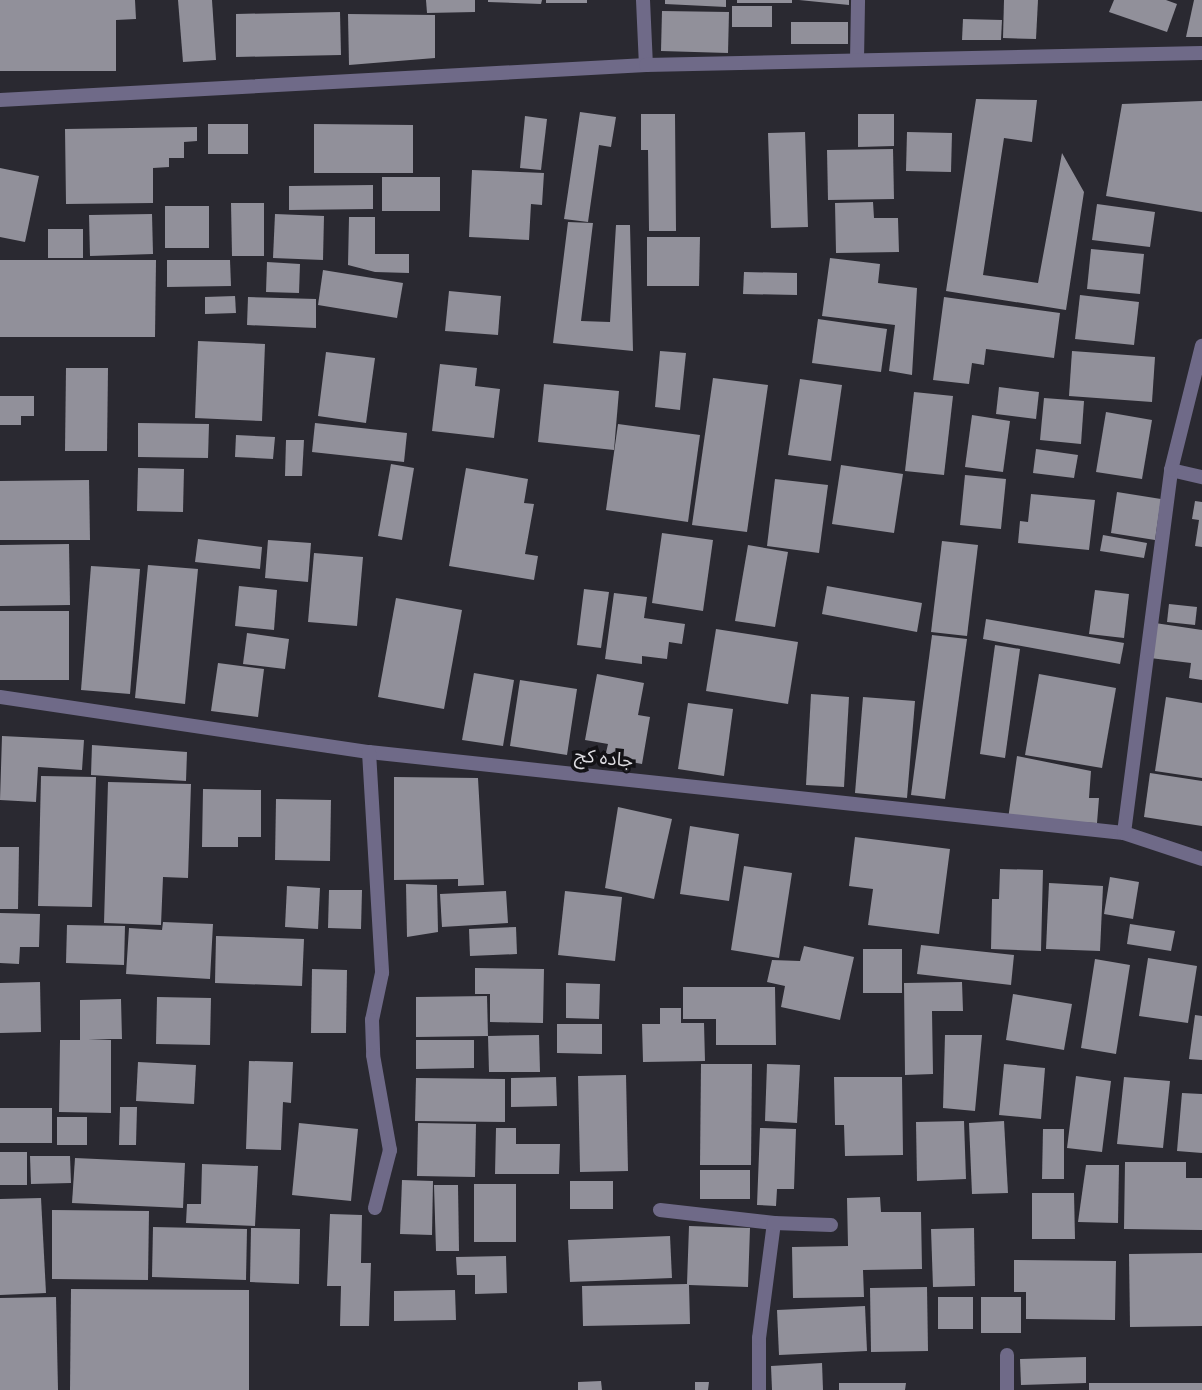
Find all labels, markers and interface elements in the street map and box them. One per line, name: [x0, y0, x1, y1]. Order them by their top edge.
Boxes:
street label: جاده کج: [574, 744, 634, 772]

